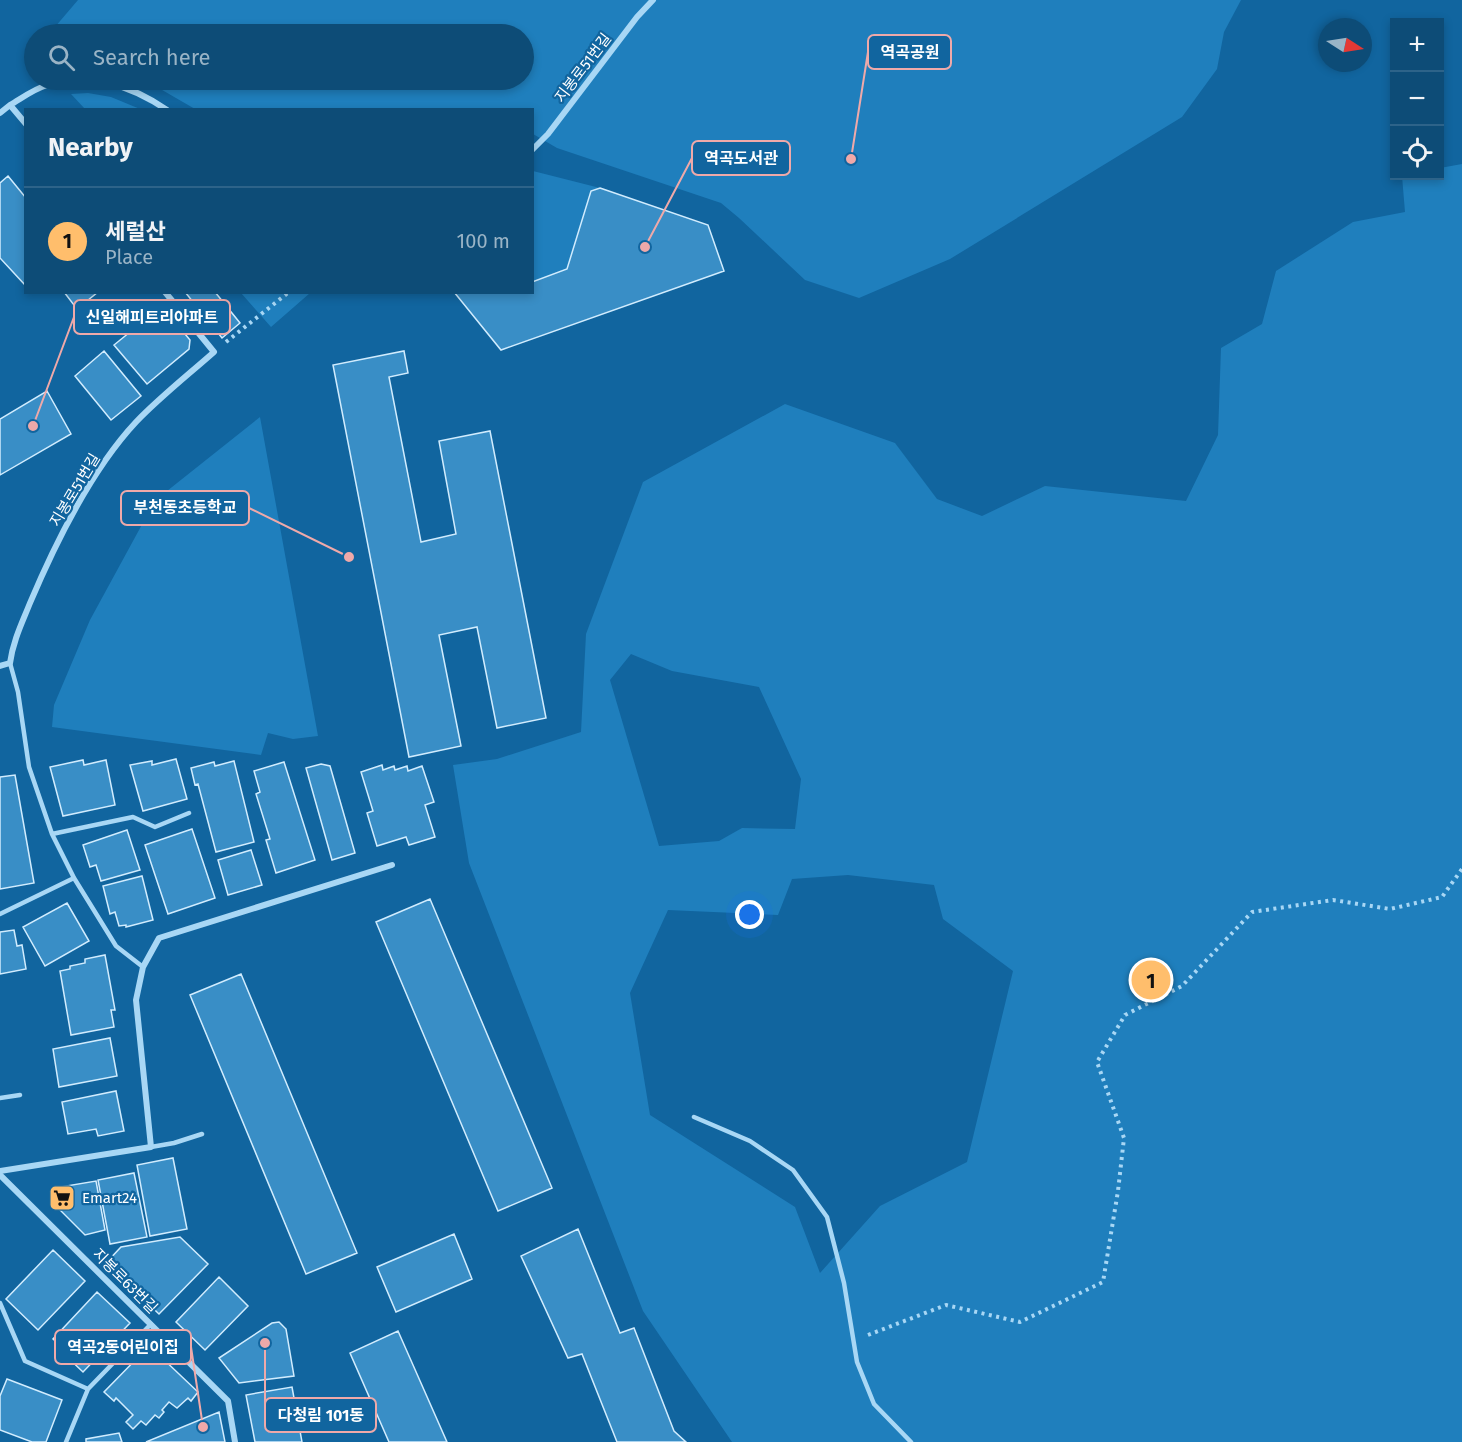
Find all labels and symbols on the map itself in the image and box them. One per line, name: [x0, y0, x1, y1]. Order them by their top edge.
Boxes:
north arrow: [1318, 18, 1372, 72]
street label: 지봉로51번길: [551, 30, 615, 106]
callout: 역곡공원: [868, 35, 951, 69]
text: 역곡공원: [881, 43, 939, 62]
callout: 역곡도서관: [692, 141, 790, 175]
text: 역곡도서관: [704, 149, 778, 168]
callout: 신일해피트리아파트: [74, 300, 230, 334]
text: 신일해피트리아파트: [86, 308, 219, 327]
street label: 지봉로51번길: [46, 450, 104, 530]
callout: 부천동초등학교: [121, 491, 249, 525]
text: 부천동초등학교: [133, 498, 237, 517]
your location: [735, 900, 764, 929]
pin: 1: [1132, 958, 1170, 1002]
supermarket icon: Emart24: [47, 1183, 77, 1213]
place label: Emart24: [82, 1189, 137, 1207]
street label: 지봉로63번길: [89, 1245, 161, 1317]
callout: 역곡2동어린이집: [55, 1330, 191, 1364]
text: 역곡2동어린이집: [67, 1338, 179, 1357]
callout: 다청림 101동: [265, 1398, 376, 1432]
text: 다청림 101동: [278, 1406, 364, 1425]

